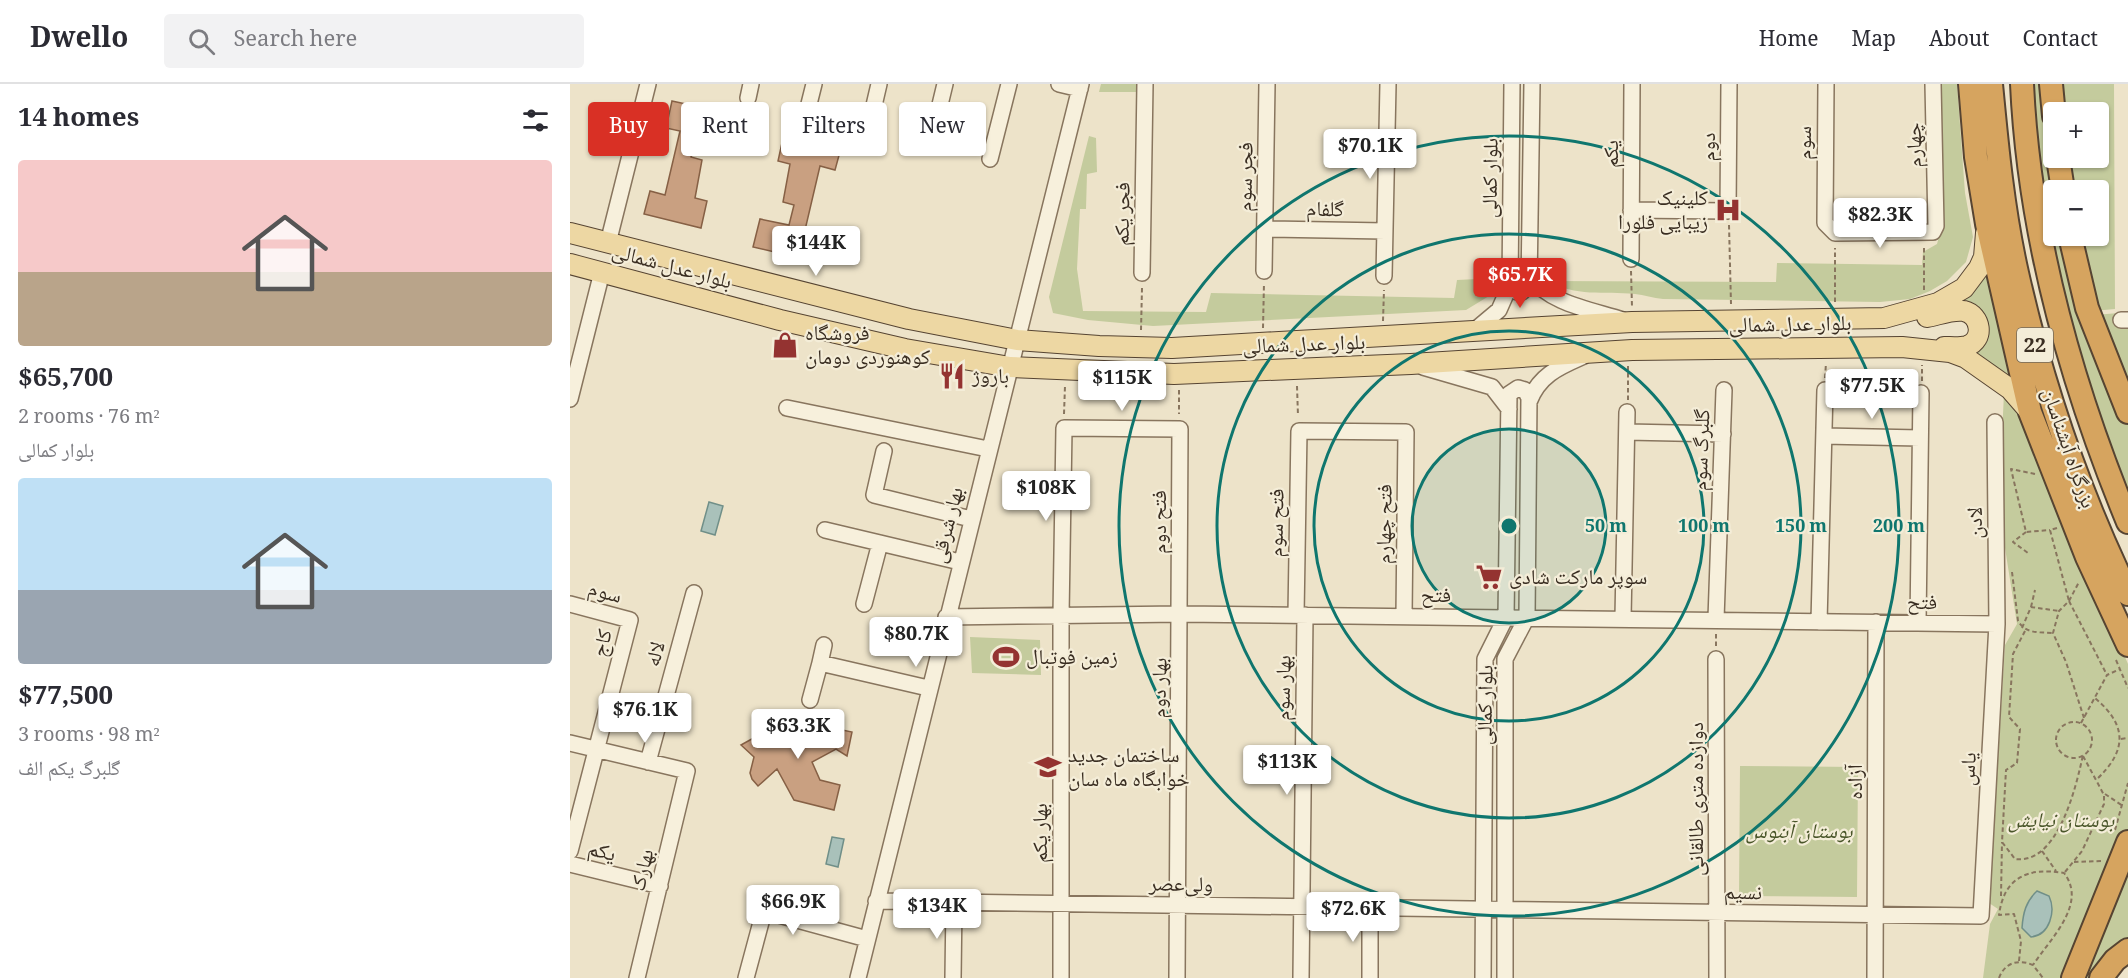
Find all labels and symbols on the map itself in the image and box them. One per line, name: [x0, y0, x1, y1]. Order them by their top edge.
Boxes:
street label: چهارم: [1899, 122, 1934, 168]
street label: سوم: [1789, 126, 1824, 160]
pin: $70.1K: [1321, 129, 1419, 180]
street label: دوم: [1693, 133, 1728, 161]
street label: بلوار کمالی: [1474, 138, 1511, 218]
street label: یکم: [1596, 140, 1631, 168]
street label: فجر سوم: [1229, 142, 1266, 212]
street label: فجر یکم: [1106, 182, 1143, 246]
place label: کلینیک زیبایی فلورا: [1618, 183, 1708, 242]
street label: گلفام: [1306, 194, 1344, 229]
hospital icon: کلینیک زیبایی فلورا: [1713, 195, 1743, 225]
pin: $82.3K: [1831, 198, 1929, 249]
pin: $144K: [774, 226, 858, 277]
street label: بلوار عدل شمالی: [607, 236, 735, 301]
pin: $65.7K: [1471, 258, 1569, 309]
street label: بلوار عدل شمالی: [1728, 308, 1852, 345]
place label: فروشگاه کوهنوردی دومان: [805, 318, 931, 377]
street label: بلوار عدل شمالی: [1242, 327, 1366, 366]
road number: 22: [2017, 328, 2053, 362]
shop icon: فروشگاه کوهنوردی دومان: [770, 330, 800, 360]
restaurant icon: باروژ: [937, 361, 967, 391]
place label: باروژ: [971, 361, 1009, 396]
pin: $115K: [1080, 361, 1164, 412]
pin: $77.5K: [1823, 369, 1921, 420]
street label: بزرگراه آبشناسان: [2030, 384, 2104, 514]
street label: گلبرگ سوم: [1685, 408, 1722, 492]
pin: $108K: [1004, 471, 1088, 522]
street label: بهار شرقی: [923, 484, 976, 567]
street label: فتح چهارم: [1368, 484, 1405, 564]
street label: فتح سوم: [1260, 488, 1297, 558]
street label: فتح دوم: [1144, 490, 1179, 554]
street label: لادن: [1960, 507, 1995, 539]
text: 50 m: [1585, 513, 1627, 543]
text: 100 m: [1678, 513, 1730, 543]
text: 150 m: [1775, 513, 1827, 543]
text: 200 m: [1873, 513, 1925, 543]
centre of rings: [1499, 516, 1519, 536]
supermarket icon: سوپر مارکت شادی: [1474, 562, 1504, 592]
place label: سوپر مارکت شادی: [1509, 562, 1647, 597]
street label: سوم: [583, 573, 625, 616]
street label: فتح: [1421, 580, 1451, 615]
street label: فتح: [1906, 587, 1937, 622]
pin: $80.7K: [867, 617, 965, 668]
street label: کاج: [584, 626, 625, 661]
street label: لاله: [637, 638, 678, 671]
sports icon: زمین فوتبال: [991, 642, 1021, 672]
place label: زمین فوتبال: [1026, 642, 1118, 677]
street label: بهار سوم: [1267, 655, 1304, 721]
street label: بهار دوم: [1143, 657, 1180, 719]
street label: بلوار کمالی: [1469, 665, 1506, 745]
pin: $76.1K: [596, 693, 694, 744]
pin: $63.3K: [749, 709, 847, 760]
street label: دوازده متری طالقانی: [1681, 722, 1716, 876]
place label: ساختمان جدید خوابگاه ماه سان: [1068, 740, 1190, 799]
pin: $113K: [1245, 745, 1329, 796]
street label: یاس: [1952, 751, 1989, 787]
school or university icon: ساختمان جدید خوابگاه ماه سان: [1033, 752, 1063, 782]
street label: آزاده: [1840, 764, 1875, 800]
street label: بهار یکم: [1025, 803, 1060, 863]
park label: بوستان نیایش: [2008, 805, 2114, 840]
park label: بوستان آبنوس: [1745, 816, 1853, 851]
street label: یکم: [584, 833, 619, 874]
street label: بهارک: [623, 846, 666, 895]
street label: ولی‌عصر: [1148, 868, 1213, 905]
street label: نسیم: [1723, 877, 1762, 912]
pin: $66.9K: [744, 885, 842, 936]
pin: $134K: [895, 889, 979, 940]
pin: $72.6K: [1304, 892, 1402, 943]

